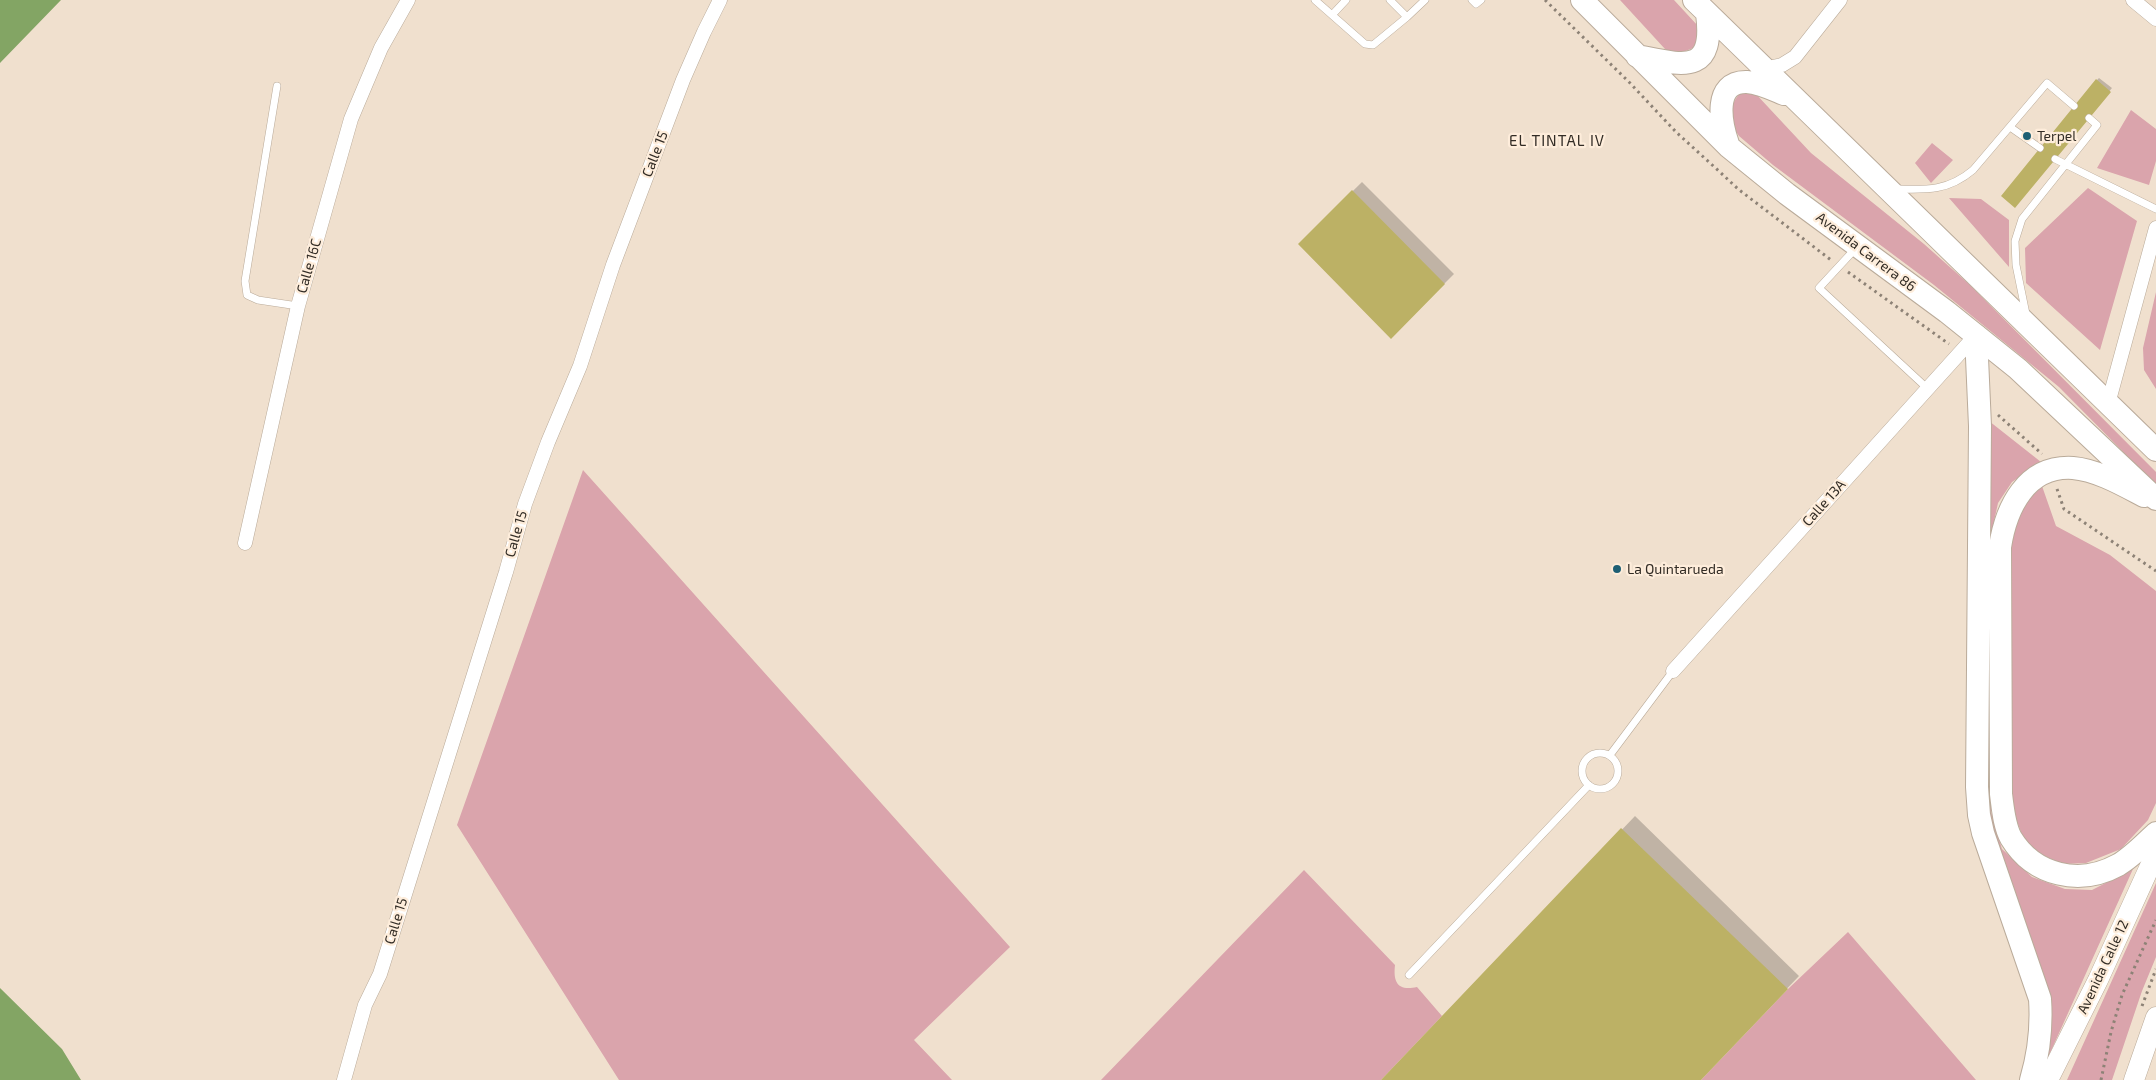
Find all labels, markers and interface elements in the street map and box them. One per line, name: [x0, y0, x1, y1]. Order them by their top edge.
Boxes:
place label: Terpel: [2037, 128, 2076, 144]
street label: Calle 15: [639, 129, 671, 179]
marker: Terpel: [2021, 130, 2033, 142]
district label: EL TINTAL IV: [1508, 132, 1606, 150]
street label: Avenida Carrera 86: [1813, 209, 1919, 295]
street label: Calle 16C: [293, 237, 325, 295]
street label: Calle 13A: [1799, 476, 1849, 530]
street label: Calle 15: [501, 509, 531, 559]
place label: La Quintarueda: [1627, 561, 1724, 577]
marker: La Quintarueda: [1611, 563, 1623, 575]
street label: Calle 15: [381, 896, 411, 946]
street label: Avenida Calle 12: [2074, 917, 2132, 1017]

